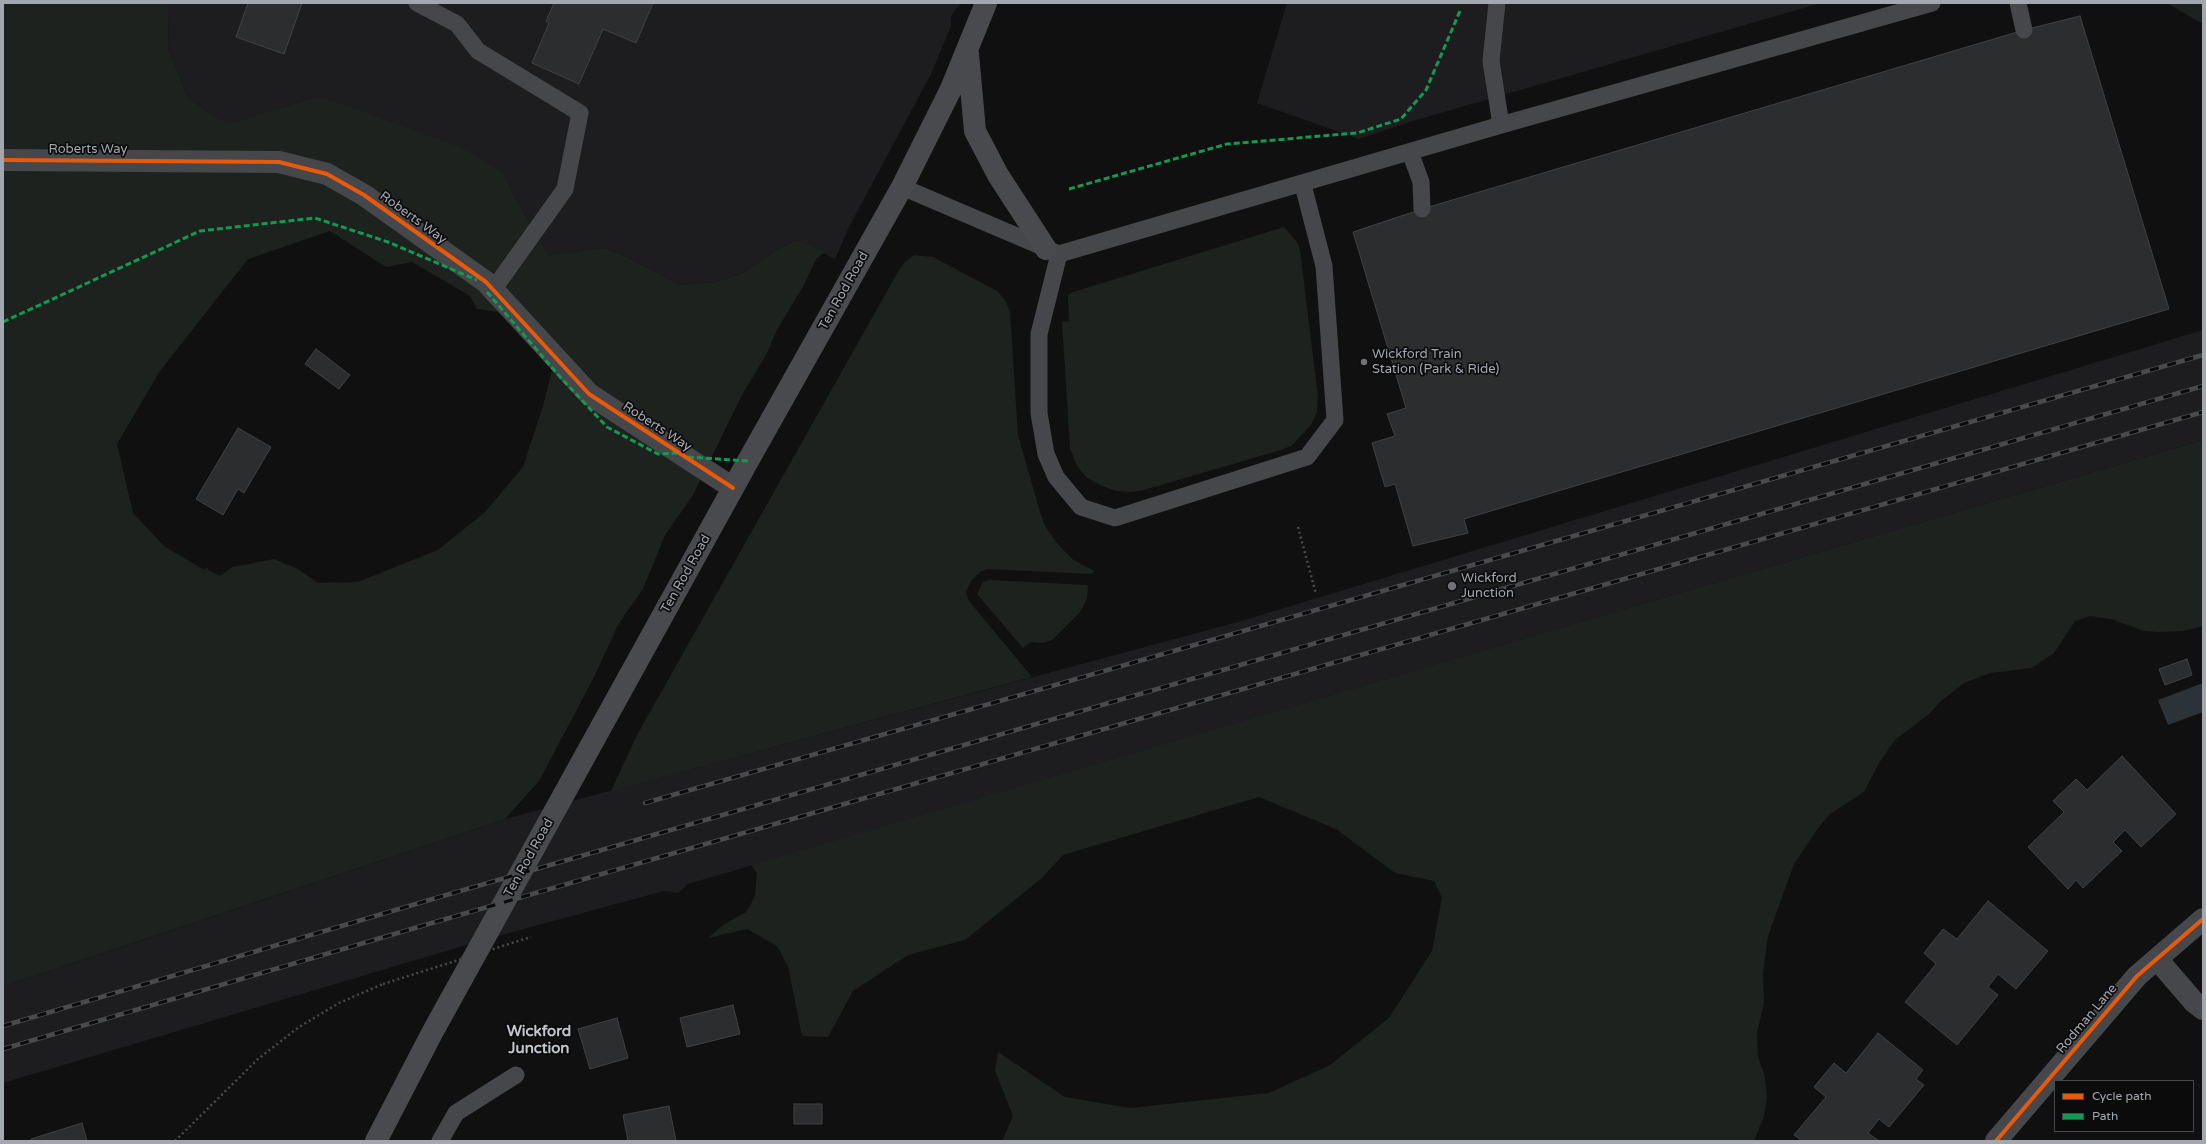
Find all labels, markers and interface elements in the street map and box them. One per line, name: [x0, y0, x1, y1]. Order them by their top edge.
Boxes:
street label: Roberts Way: [48, 142, 128, 158]
street label: Roberts Way: [376, 188, 450, 248]
street label: Ten Rod Road: [816, 249, 872, 333]
place label: Wickford Train Station (Park & Ride): [1372, 347, 1499, 378]
marker: Wickford Train Station (Park & Ride): [1359, 357, 1369, 367]
street label: Roberts Way: [620, 399, 694, 455]
street label: Ten Rod Road: [658, 532, 714, 616]
place label: Wickford Junction: [1461, 571, 1517, 602]
marker: Wickford Junction: [1446, 580, 1458, 592]
street label: Ten Rod Road: [501, 816, 557, 900]
street label: Rodman Lane: [2053, 981, 2121, 1057]
district label: Wickford Junction: [507, 1023, 571, 1058]
legend: [2054, 1080, 2194, 1132]
text: Cycle path: [2092, 1089, 2151, 1103]
text: Path: [2092, 1109, 2118, 1123]

